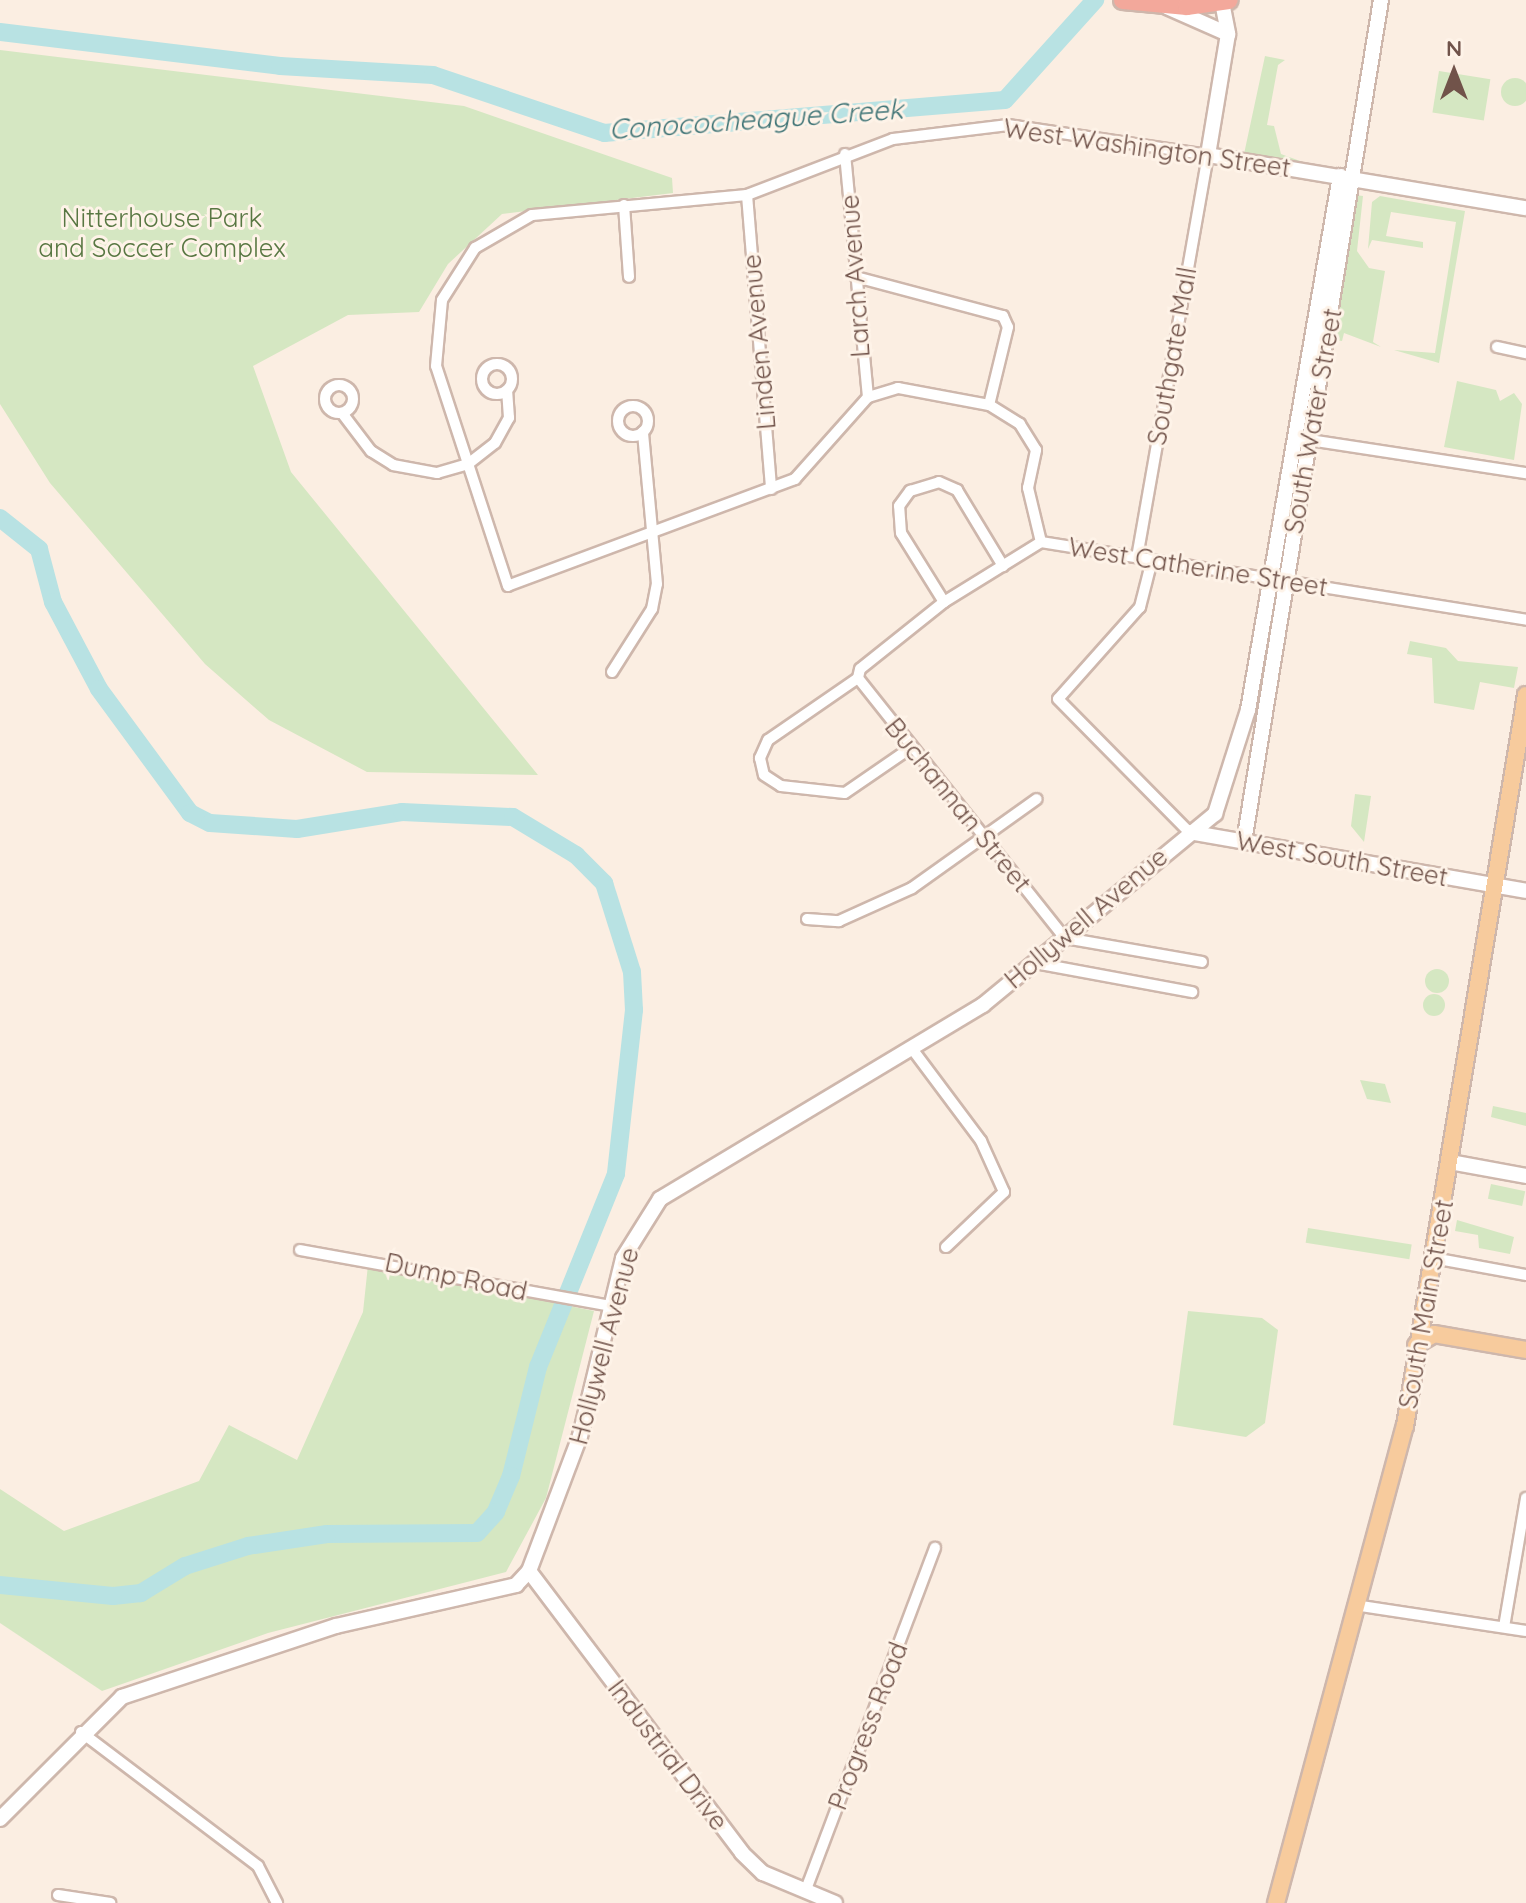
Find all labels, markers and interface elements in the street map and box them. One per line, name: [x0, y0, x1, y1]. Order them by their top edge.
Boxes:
north arrow: [1414, 32, 1494, 112]
text: N: [1446, 34, 1462, 62]
water label: Conococheague Creek: [608, 92, 904, 146]
street label: West Washington Street: [1001, 112, 1293, 184]
street label: Larch Avenue: [834, 193, 876, 359]
park label: Nitterhouse Park and Soccer Complex: [38, 202, 286, 264]
street label: Linden Avenue: [736, 253, 782, 431]
street label: Southgate Mall: [1141, 265, 1203, 447]
street label: South Water Street: [1278, 306, 1348, 536]
street label: West Catherine Street: [1066, 531, 1330, 603]
street label: Buchannan Street: [878, 712, 1038, 898]
street label: West South Street: [1234, 825, 1450, 893]
street label: Hollywell Avenue: [998, 841, 1174, 995]
street label: South Main Street: [1392, 1197, 1460, 1411]
street label: Hollywell Avenue: [563, 1244, 645, 1448]
street label: Dump Road: [382, 1247, 530, 1307]
street label: Progress Road: [822, 1638, 914, 1814]
street label: Industrial Drive: [601, 1674, 735, 1836]

